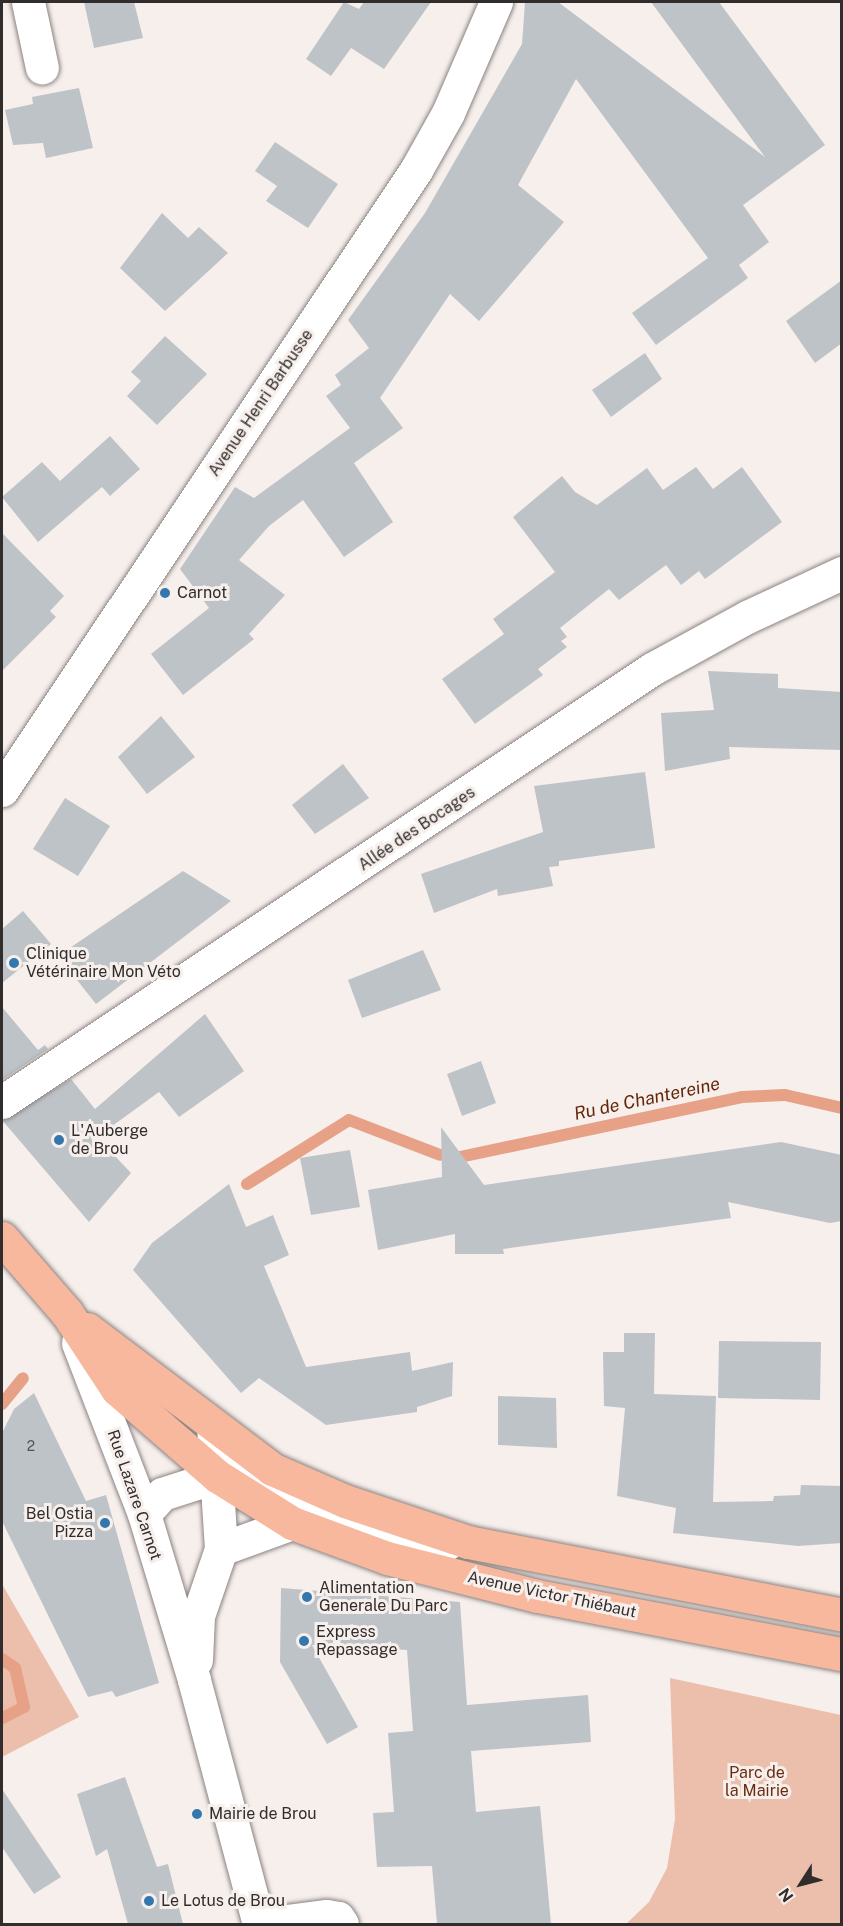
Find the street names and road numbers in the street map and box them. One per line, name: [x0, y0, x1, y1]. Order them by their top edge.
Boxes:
street label: Avenue Henri Barbusse: [205, 326, 317, 480]
street label: Allée des Bocages: [355, 783, 479, 875]
street label: Rue Lazare Carnot: [103, 1427, 165, 1563]
street label: Avenue Victor Thiébaut: [466, 1568, 638, 1622]

